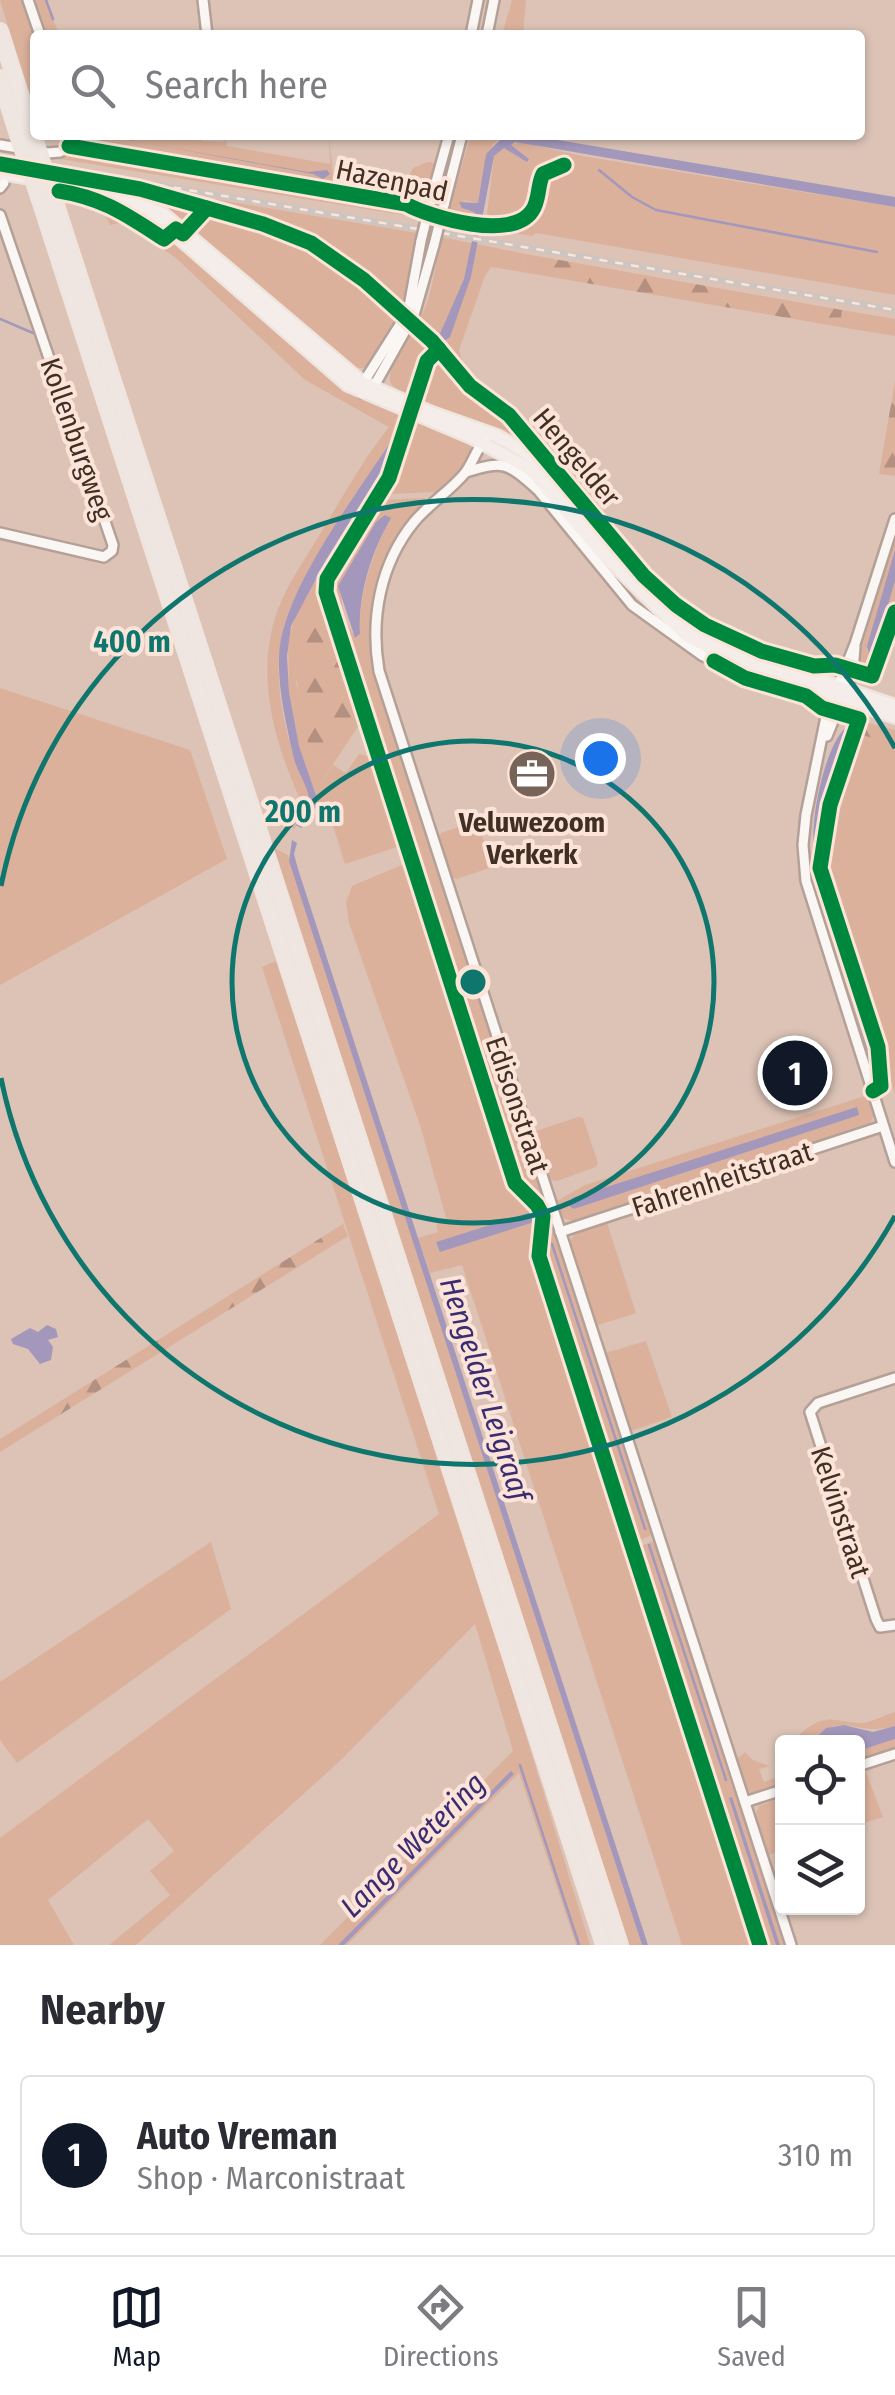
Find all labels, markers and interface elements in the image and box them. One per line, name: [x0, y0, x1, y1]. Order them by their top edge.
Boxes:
search box: [30, 30, 865, 140]
icon: search: [65, 58, 120, 113]
text: Search here: [145, 62, 328, 108]
street label: Hazenpad: [333, 153, 451, 208]
street label: Kollenburgweg: [33, 354, 120, 526]
street label: Hengelder: [526, 402, 627, 513]
text: 400 m: [93, 624, 171, 660]
your location: [575, 733, 626, 784]
office icon: Veluwezoom Verkerk: [506, 748, 558, 800]
text: 200 m: [264, 794, 341, 830]
place label: Veluwezoom Verkerk: [458, 806, 605, 871]
centre of rings: [455, 964, 491, 1000]
street label: Edisonstraat: [479, 1032, 557, 1179]
pin: 1: [762, 1036, 828, 1110]
street label: Fahrenheitstraat: [628, 1134, 817, 1224]
water label: Hengelder Leigraaf: [432, 1273, 539, 1509]
street label: Kelvinstraat: [804, 1442, 878, 1583]
map controls: [775, 1735, 865, 1915]
button: locate: [775, 1735, 865, 1825]
water label: Lange Wetering: [333, 1765, 493, 1925]
button: layers: [775, 1825, 865, 1915]
text: Nearby: [40, 1985, 165, 2035]
text: Auto Vreman: [137, 2113, 338, 2159]
text: 1: [68, 2136, 81, 2174]
text: 310 m: [778, 2136, 853, 2174]
text: Shop · Marconistraat: [137, 2159, 405, 2197]
tab: Map: [109, 2280, 164, 2373]
tab: Directions: [383, 2280, 499, 2373]
tab: Saved: [717, 2280, 786, 2373]

